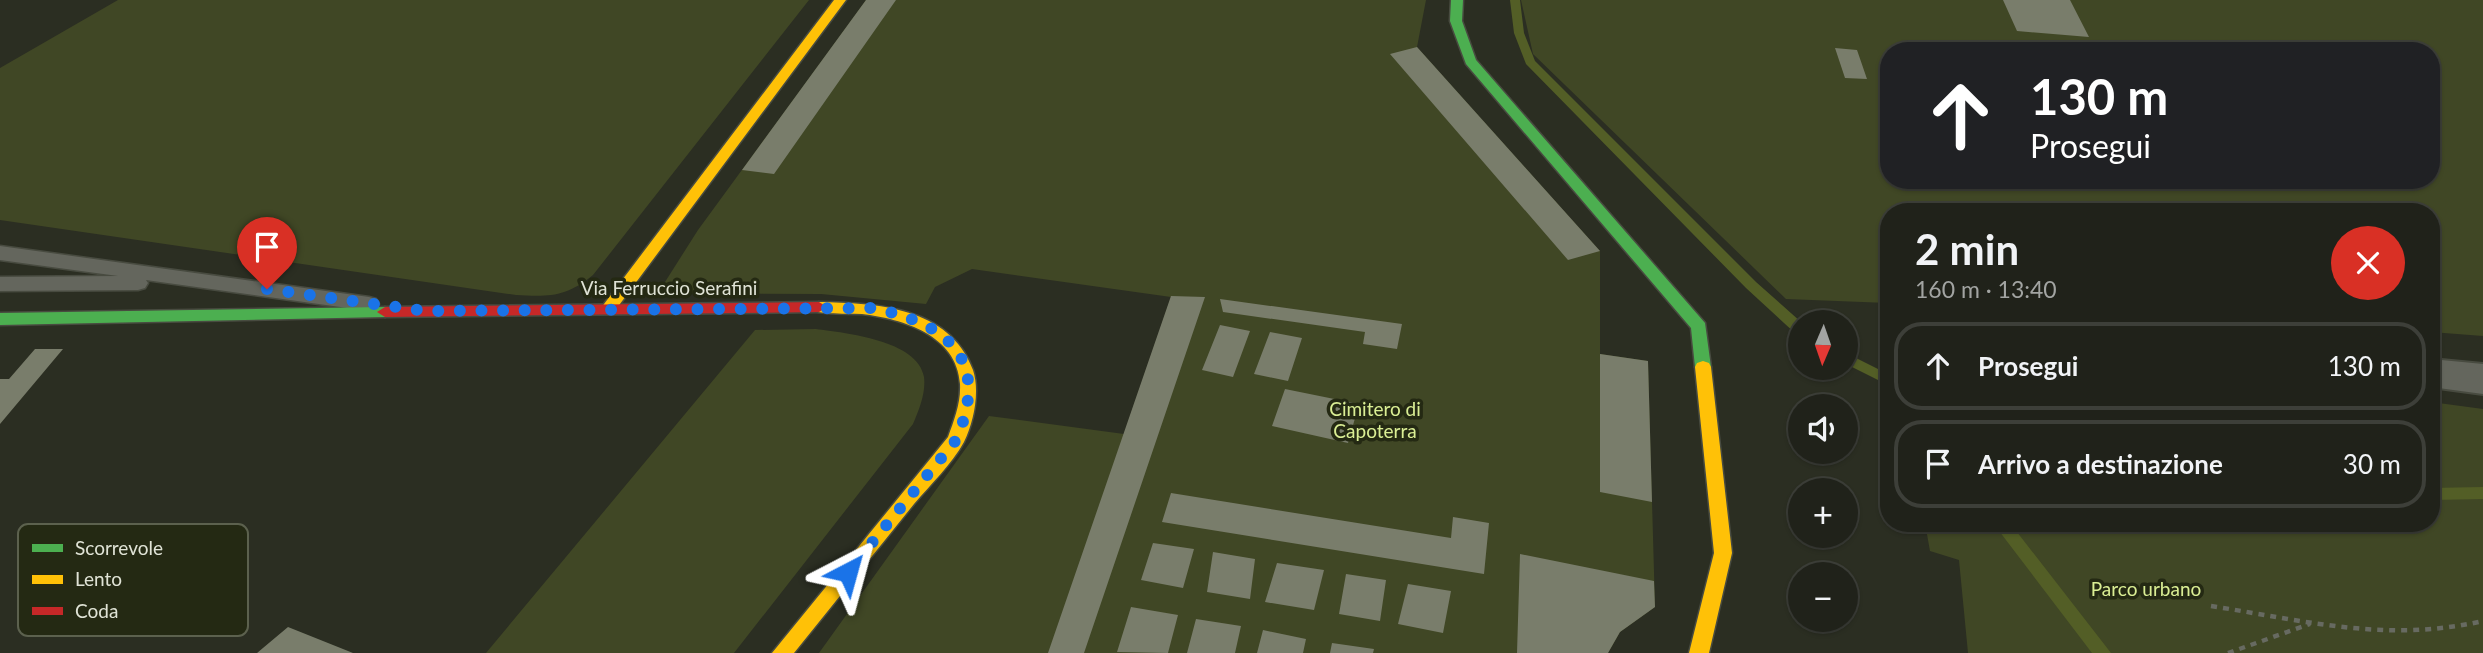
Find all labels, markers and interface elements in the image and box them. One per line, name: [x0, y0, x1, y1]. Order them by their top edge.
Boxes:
text: 130 m: [2030, 67, 2168, 125]
icon: ahead: [1915, 70, 2006, 161]
text: Prosegui: [2030, 126, 2151, 165]
pin: [237, 217, 297, 289]
text: 2 min: [1915, 224, 2019, 274]
button: close: [2331, 226, 2405, 300]
icon: arrive: [248, 228, 286, 266]
text: 160 m · 13:40: [1915, 275, 2057, 303]
street label: Via Ferruccio Serafini: [581, 276, 757, 299]
north arrow: [1788, 310, 1858, 380]
map controls: [1788, 310, 1858, 632]
icon: ahead: [1919, 347, 1957, 385]
text: Prosegui: [1978, 350, 2078, 382]
text: 130 m: [2328, 350, 2401, 382]
button: sound: [1788, 394, 1858, 464]
park label: Cimitero di Capoterra: [1329, 397, 1421, 442]
icon: arrive: [1919, 445, 1957, 483]
text: Arrivo a destinazione: [1978, 448, 2223, 480]
text: 30 m: [2343, 448, 2401, 480]
button: +: [1788, 478, 1858, 548]
legend: [18, 524, 248, 636]
position arrow: [811, 535, 885, 609]
text: Scorrevole: [75, 536, 163, 559]
button: −: [1788, 562, 1858, 632]
text: Lento: [75, 567, 122, 590]
park label: Parco urbano: [2091, 577, 2201, 600]
text: Coda: [75, 599, 118, 622]

